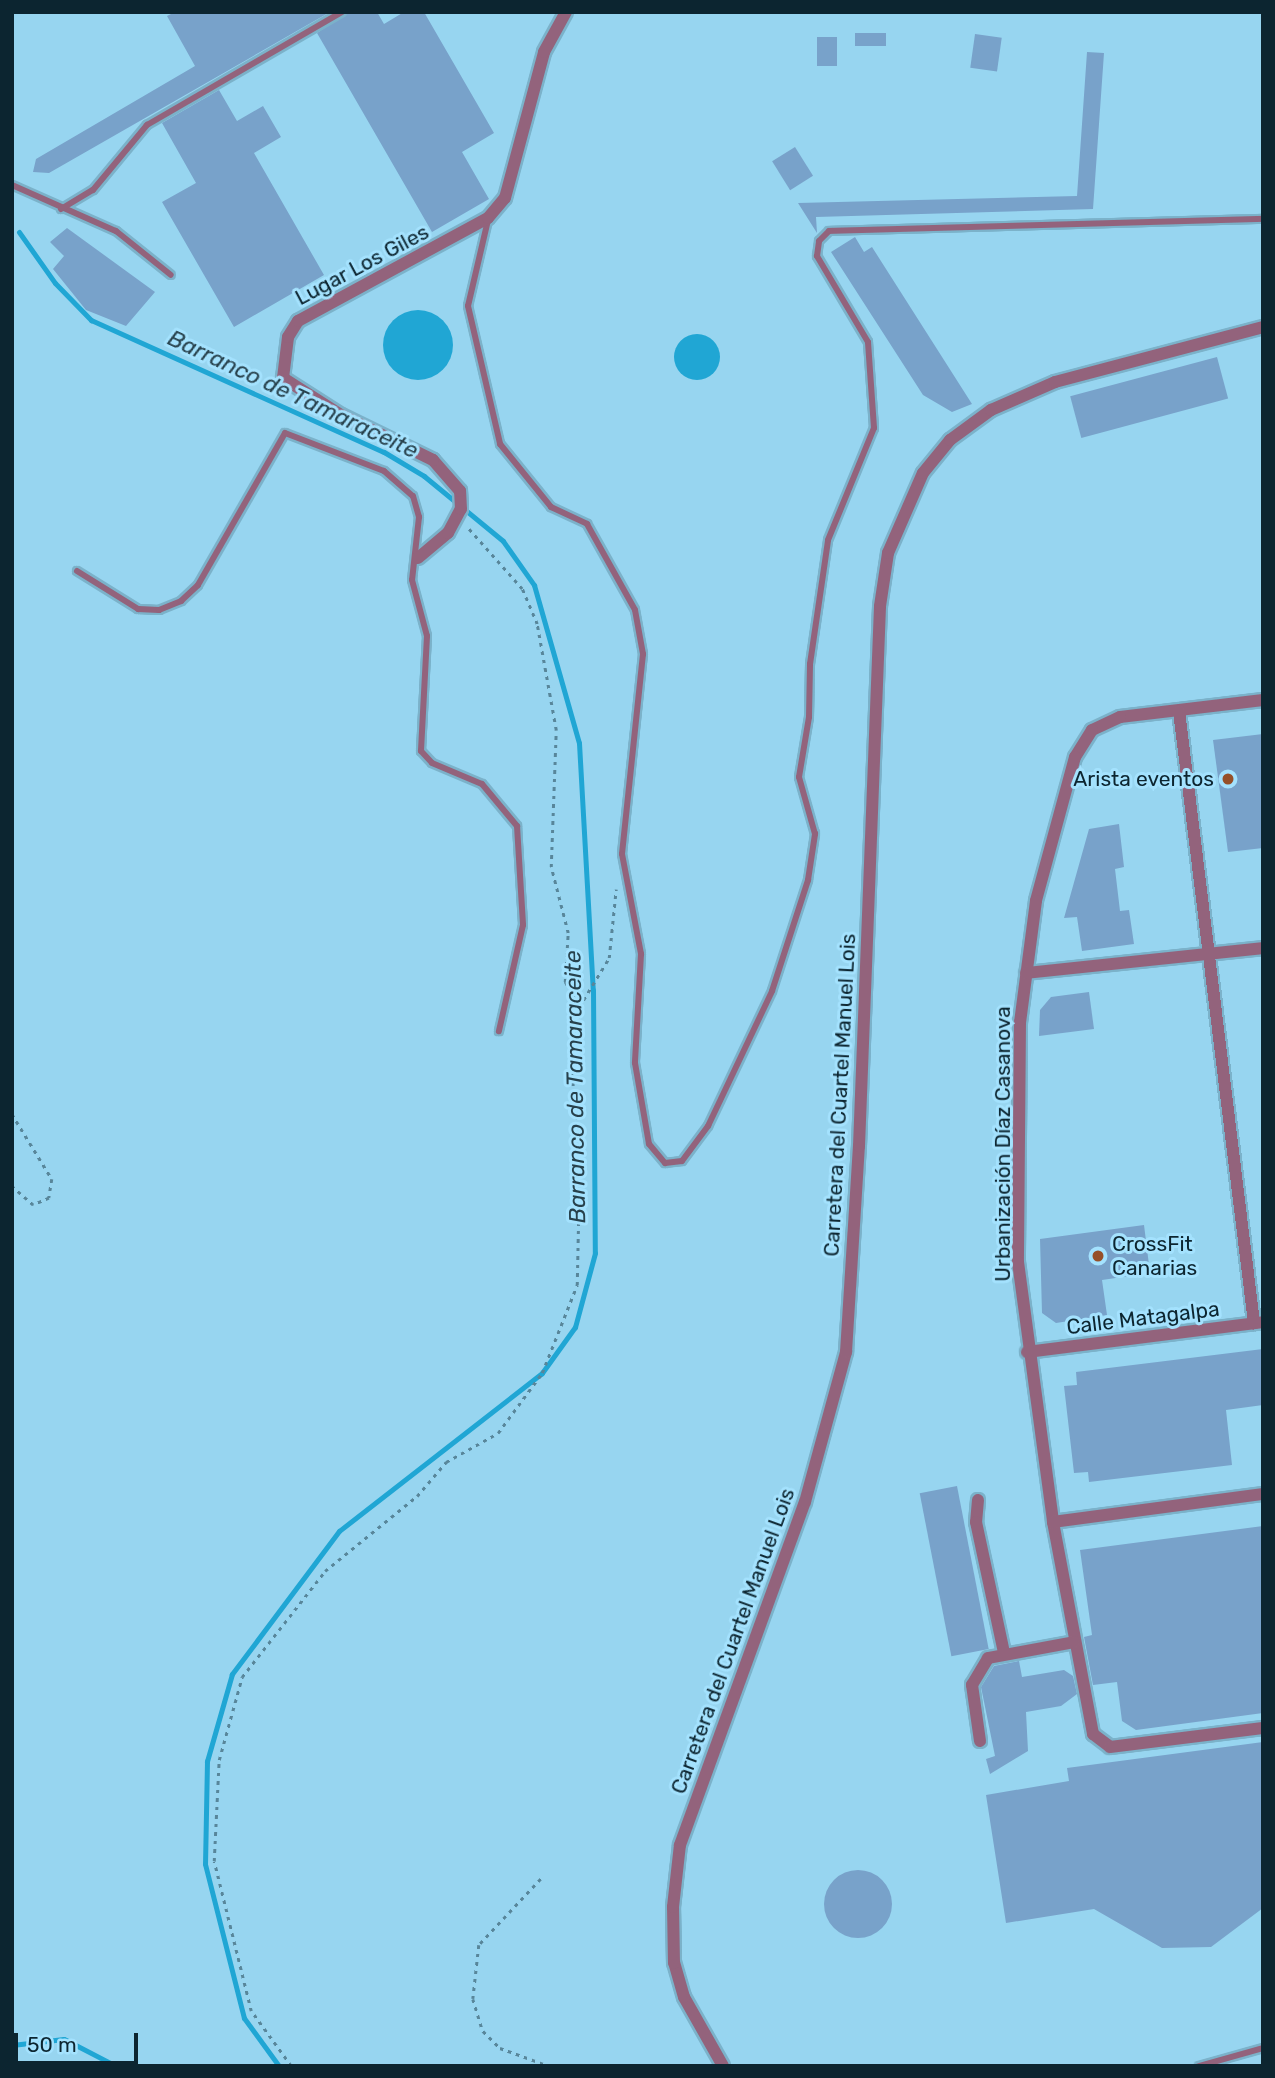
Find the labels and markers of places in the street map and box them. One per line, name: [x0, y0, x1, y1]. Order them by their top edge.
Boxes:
place label: Arista eventos: [1073, 766, 1214, 792]
marker: Arista eventos: [1220, 771, 1236, 787]
place label: CrossFit Canarias: [1112, 1231, 1197, 1281]
marker: CrossFit Canarias: [1090, 1248, 1106, 1264]

